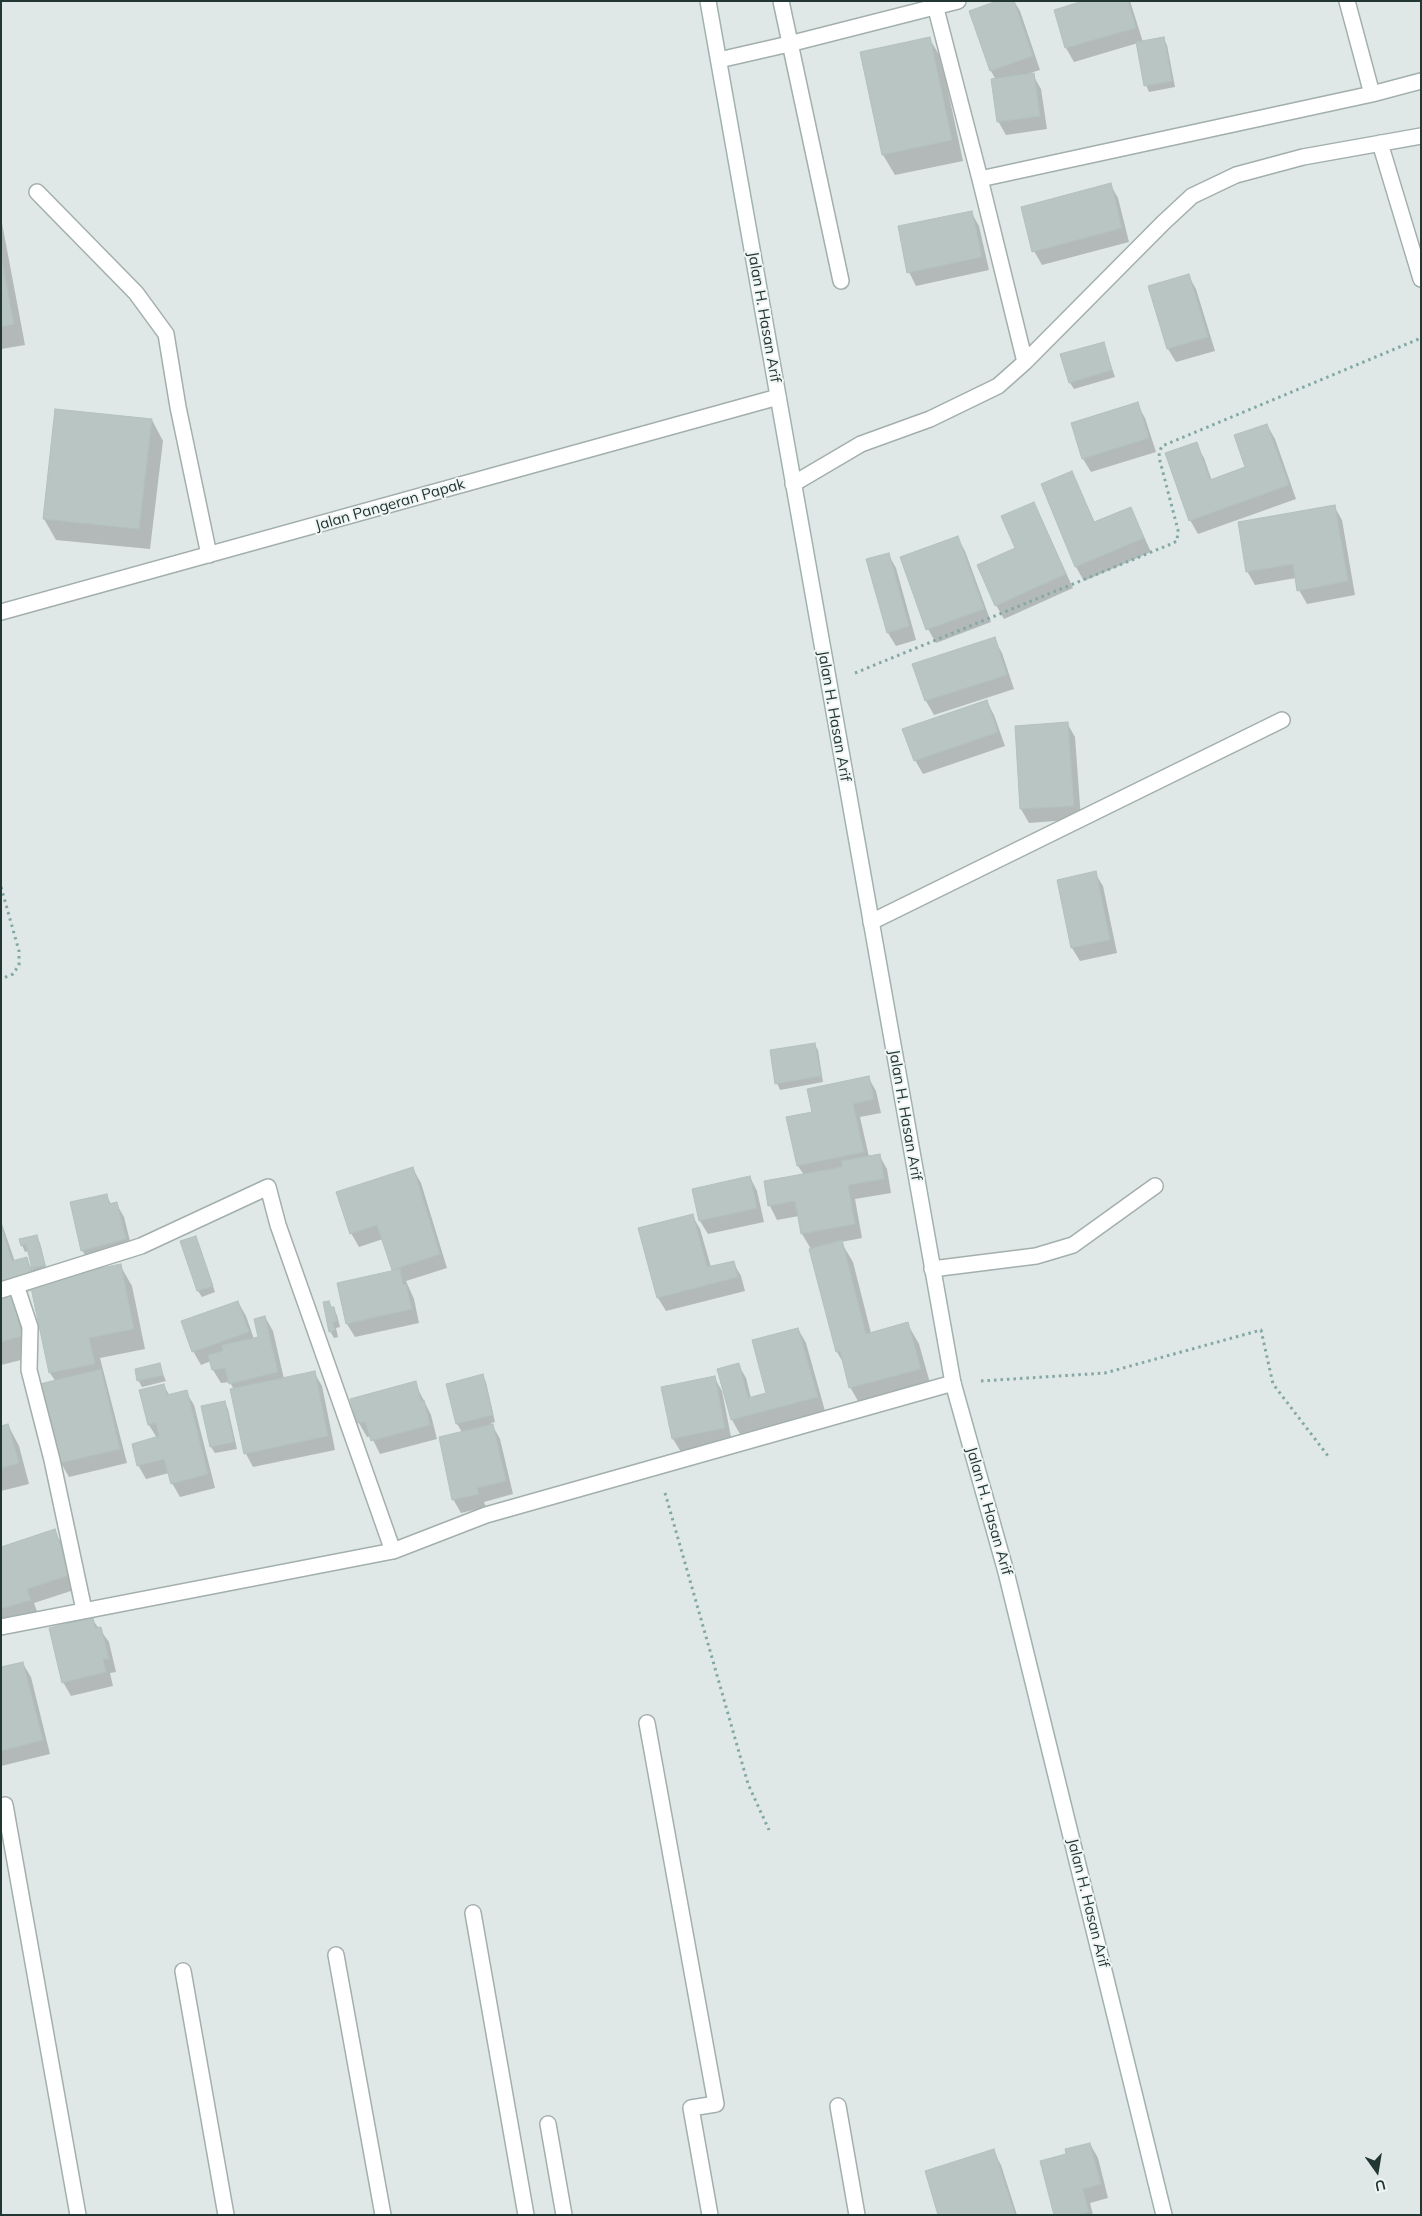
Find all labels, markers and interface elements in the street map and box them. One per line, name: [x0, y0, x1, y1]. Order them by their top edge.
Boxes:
street label: Jalan H. Hasan Arif: [744, 250, 784, 384]
street label: Jalan Pangeran Papak: [313, 475, 467, 535]
street label: Jalan H. Hasan Arif: [814, 649, 854, 783]
street label: Jalan H. Hasan Arif: [885, 1048, 925, 1182]
street label: Jalan H. Hasan Arif: [962, 1445, 1016, 1577]
street label: Jalan H. Hasan Arif: [1063, 1836, 1113, 1970]
north arrow: [1352, 2146, 1402, 2196]
text: U: [1373, 2176, 1387, 2196]

